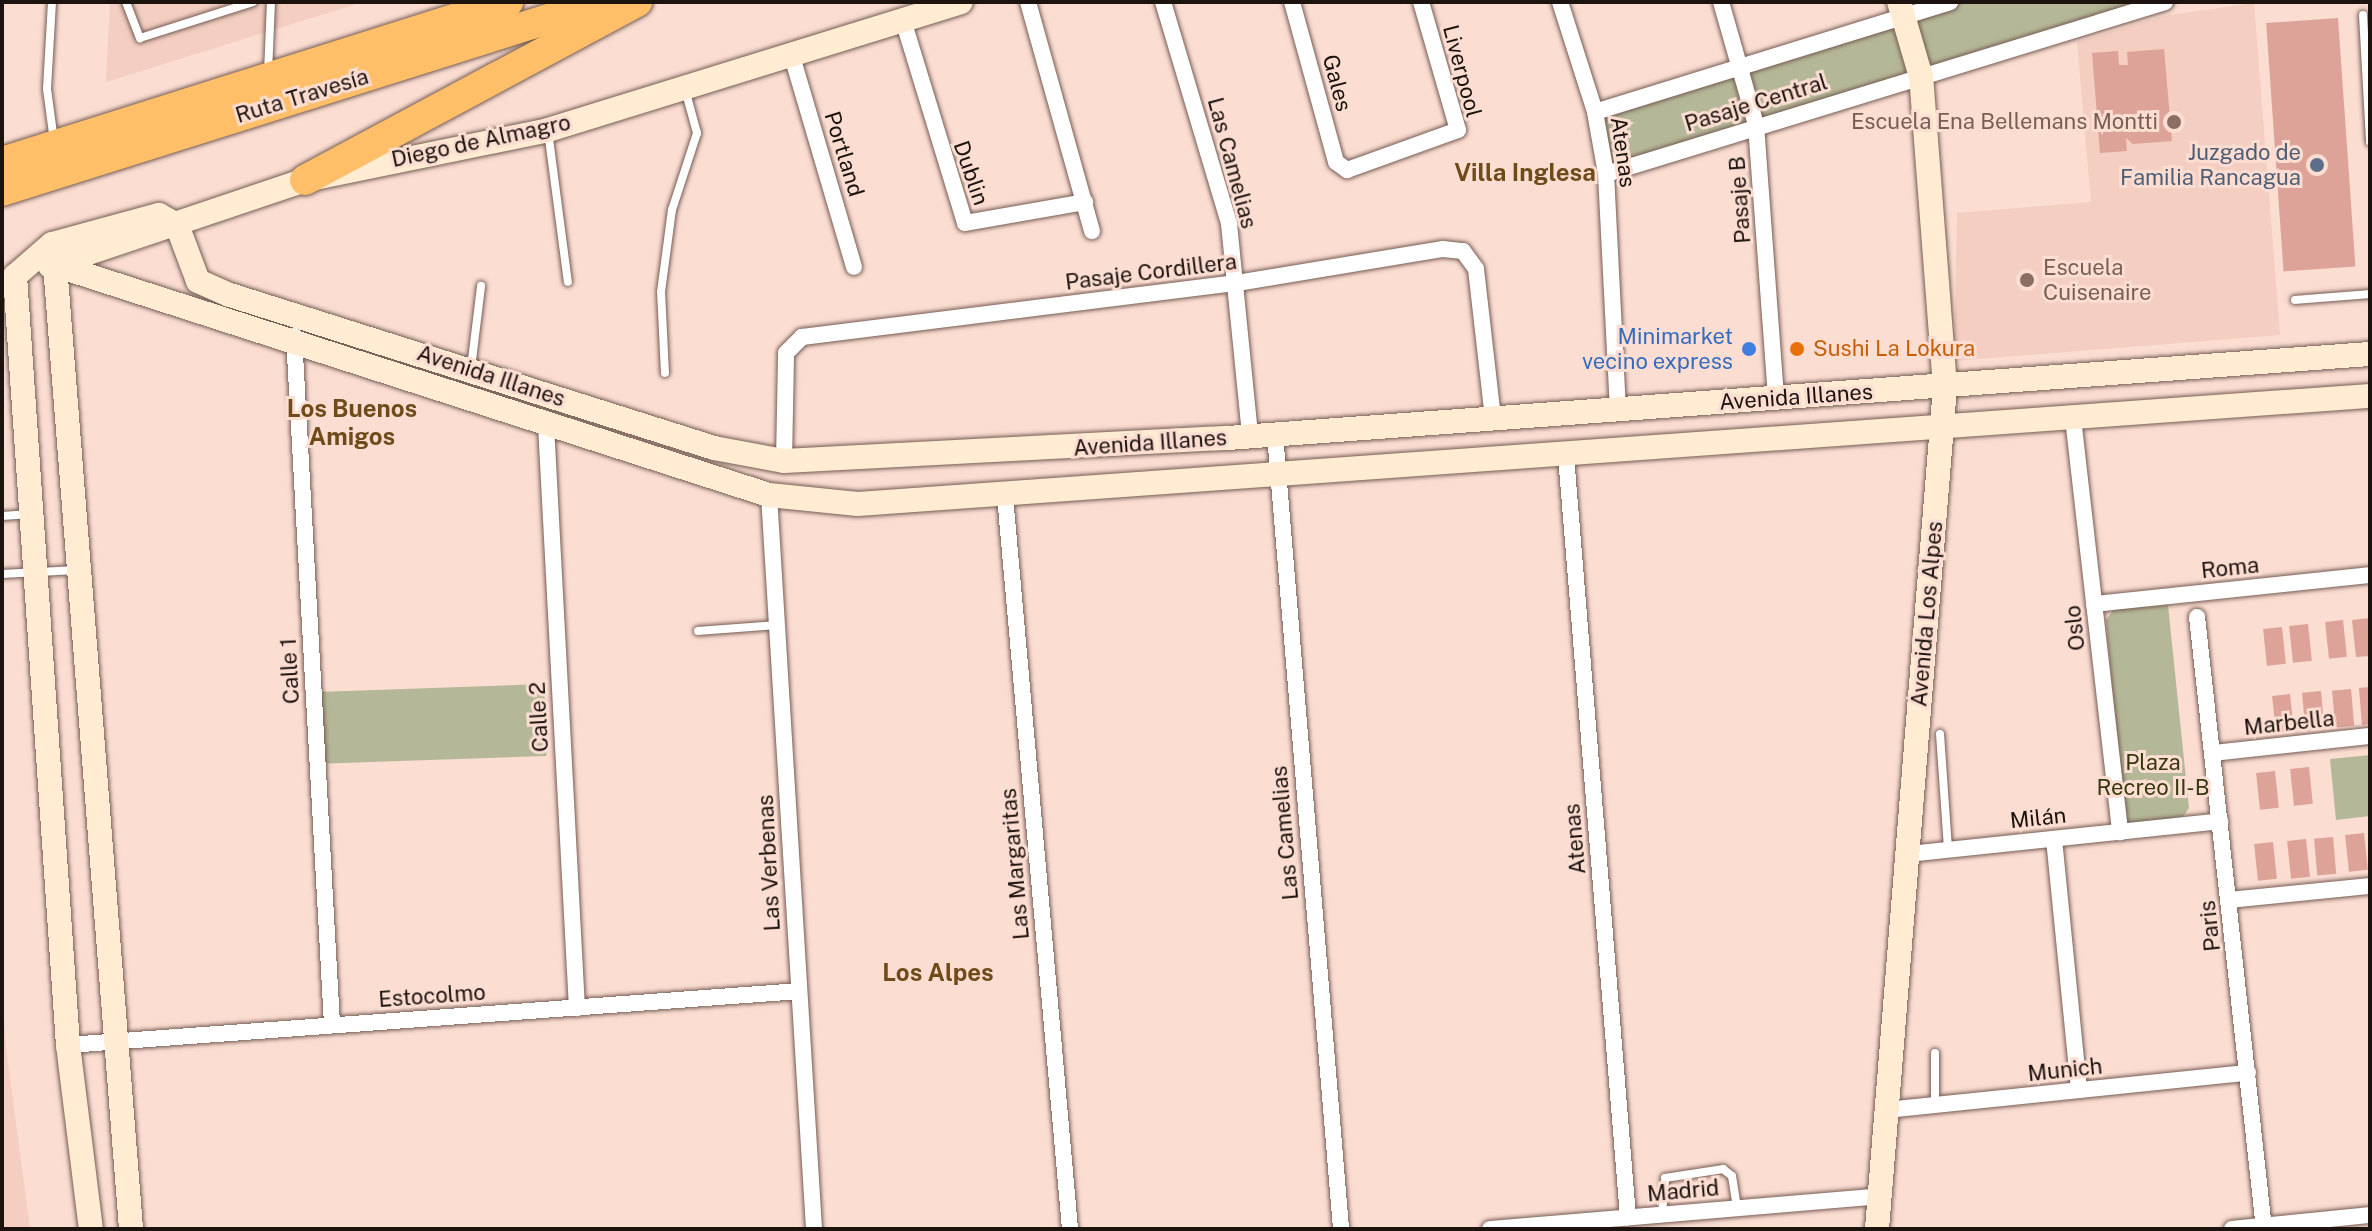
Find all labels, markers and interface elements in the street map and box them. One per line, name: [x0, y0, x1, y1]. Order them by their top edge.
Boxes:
street label: Liverpool: [1437, 22, 1487, 120]
street label: Gales: [1317, 52, 1357, 114]
street label: Ruta Travesía: [232, 63, 372, 129]
street label: Pasaje Central: [1681, 69, 1831, 137]
street label: Las Camelias: [1202, 95, 1262, 231]
street label: Portland: [819, 108, 869, 200]
street label: Diego de Almagro: [389, 109, 573, 173]
place label: Escuela Ena Bellemans Montti: [1851, 109, 2158, 135]
marker: Escuela Ena Bellemans Montti: [2165, 113, 2183, 131]
street label: Atenas: [1605, 115, 1641, 189]
street label: Dublin: [948, 137, 994, 209]
place label: Juzgado de Familia Rancagua: [2120, 139, 2301, 190]
street label: Pasaje B: [1724, 155, 1756, 245]
marker: Juzgado de Familia Rancagua: [2308, 156, 2326, 174]
district label: Villa Inglesa: [1454, 159, 1596, 187]
street label: Pasaje Cordillera: [1064, 248, 1238, 296]
place label: Escuela Cuisenaire: [2043, 254, 2151, 306]
marker: Escuela Cuisenaire: [2018, 271, 2036, 289]
place label: Minimarket vecino express: [1582, 323, 1733, 374]
place label: Sushi La Lokura: [1813, 336, 1975, 362]
street label: Avenida Illanes: [414, 340, 568, 412]
marker: Minimarket vecino express: [1740, 340, 1758, 358]
marker: Sushi La Lokura: [1788, 340, 1806, 358]
street label: Avenida Illanes: [1718, 378, 1874, 416]
district label: Los Buenos Amigos: [287, 395, 417, 451]
street label: Avenida Illanes: [1072, 424, 1228, 462]
street label: Avenida Los Alpes: [1906, 520, 1948, 708]
street label: Roma: [2200, 552, 2260, 584]
street label: Oslo: [2059, 604, 2091, 652]
street label: Calle 1: [275, 637, 305, 705]
street label: Calle 2: [524, 681, 554, 753]
street label: Marbella: [2242, 705, 2336, 741]
park label: Plaza Recreo II-B: [2097, 749, 2209, 800]
street label: Las Camelias: [1266, 765, 1304, 901]
street label: Las Margaritas: [995, 787, 1035, 941]
street label: Las Verbenas: [752, 794, 786, 932]
street label: Atenas: [1559, 802, 1591, 876]
street label: Milán: [2009, 802, 2067, 834]
street label: Paris: [2194, 899, 2226, 953]
district label: Los Alpes: [882, 959, 994, 987]
street label: Estocolmo: [378, 979, 486, 1013]
street label: Munich: [2026, 1053, 2104, 1087]
street label: Madrid: [1646, 1175, 1720, 1207]

